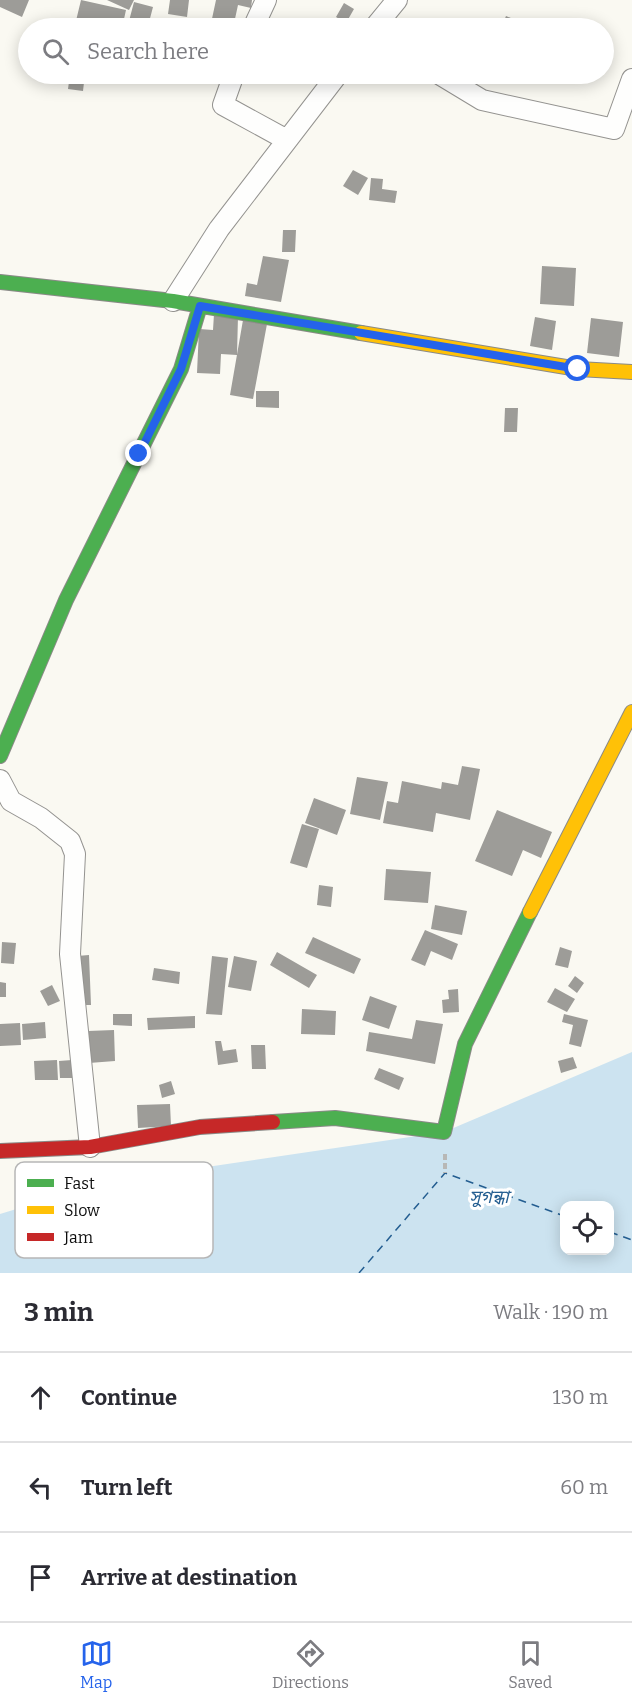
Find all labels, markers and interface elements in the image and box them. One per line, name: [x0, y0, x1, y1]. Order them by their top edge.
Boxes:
search box: [18, 18, 614, 84]
icon: search: [39, 35, 72, 68]
text: Search here: [87, 38, 209, 65]
route start: [564, 355, 590, 381]
route end: [125, 440, 151, 466]
legend: [15, 1162, 213, 1258]
text: Fast: [64, 1174, 95, 1193]
water label: সুগন্ধা: [469, 1186, 512, 1208]
text: Slow: [64, 1201, 100, 1220]
map controls: [560, 1201, 614, 1255]
button: locate: [560, 1201, 614, 1255]
text: Jam: [63, 1228, 93, 1247]
text: 3 min: [24, 1297, 93, 1328]
text: Walk · 190 m: [493, 1300, 608, 1324]
icon: ahead: [24, 1381, 57, 1414]
text: Continue: [81, 1384, 177, 1411]
text: 130 m: [553, 1385, 608, 1409]
icon: left: [24, 1471, 57, 1504]
text: Turn left: [81, 1474, 173, 1501]
text: 60 m: [560, 1475, 608, 1499]
icon: arrive: [24, 1561, 57, 1594]
text: Arrive at destination: [81, 1564, 297, 1591]
tab: Map: [80, 1637, 113, 1692]
tab: Directions: [272, 1637, 349, 1692]
tab: Saved: [508, 1637, 552, 1692]

